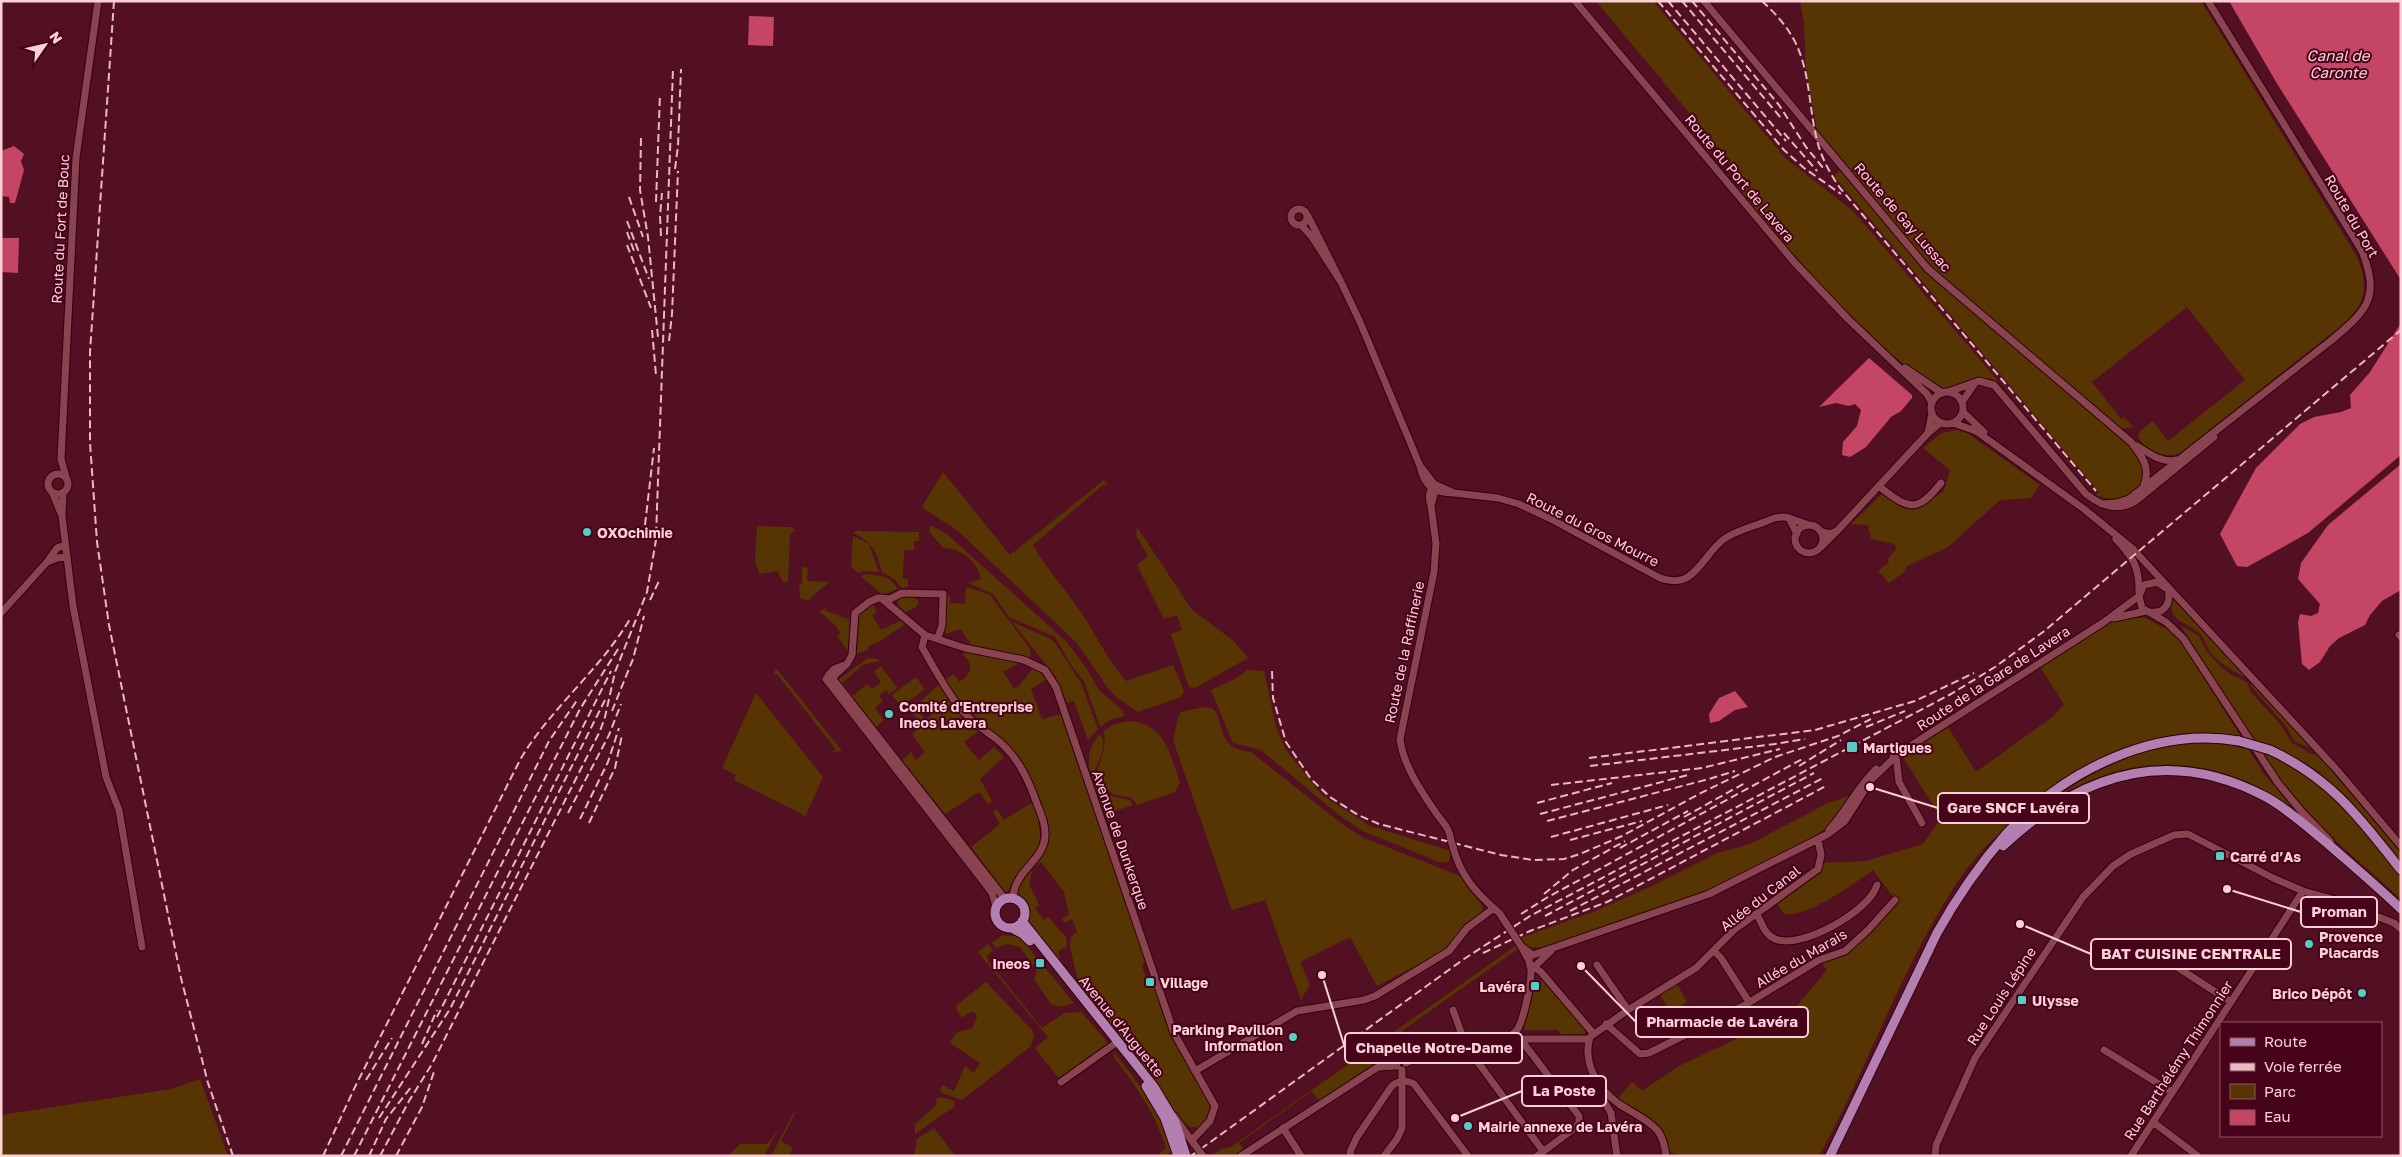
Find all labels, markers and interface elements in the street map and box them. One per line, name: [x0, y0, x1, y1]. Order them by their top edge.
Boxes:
north arrow: [20, 20, 70, 70]
text: N: [46, 28, 66, 47]
water label: Canal de Caronte: [2307, 46, 2371, 81]
street label: Route du Port de Lavera: [1682, 111, 1798, 245]
street label: Route du Fort de Bouc: [48, 153, 72, 304]
street label: Route de Gay Lussac: [1851, 159, 1955, 275]
street label: Route du Port: [2321, 172, 2383, 260]
street label: Route du Gros Mourre: [1524, 488, 1662, 570]
place label: OXOchimie: [597, 524, 673, 541]
marker: OXOchimie: [581, 526, 593, 538]
street label: Route de la Raffinerie: [1381, 579, 1427, 725]
street label: Route de la Gare de Lavera: [1913, 622, 2073, 734]
place label: Comité d'Entreprise Ineos Lavera: [899, 698, 1033, 731]
marker: Comité d'Entreprise Ineos Lavera: [883, 708, 895, 720]
place label: Martigues: [1863, 739, 1932, 756]
marker: Martigues: [1845, 740, 1859, 754]
street label: Avenue de Dunkerque: [1089, 768, 1153, 912]
callout: Gare SNCF Lavéra: [1938, 793, 2089, 823]
text: Gare SNCF Lavéra: [1947, 798, 2079, 816]
place label: Carré d’As: [2230, 848, 2301, 865]
marker: Carré d’As: [2214, 850, 2226, 862]
street label: Allée du Canal: [1717, 862, 1803, 934]
callout: Proman: [2301, 897, 2377, 927]
text: Proman: [2311, 902, 2367, 920]
street label: Allée du Marais: [1752, 925, 1850, 991]
place label: Provence Placards: [2319, 928, 2383, 961]
marker: Provence Placards: [2303, 938, 2315, 950]
callout: BAT CUISINE CENTRALE: [2091, 939, 2291, 969]
street label: Rue Louis Lépine: [1963, 944, 2039, 1048]
text: BAT CUISINE CENTRALE: [2101, 944, 2281, 962]
place label: Ineos: [992, 955, 1030, 972]
marker: Ineos: [1034, 957, 1046, 969]
street label: Avenue d'Auguette: [1076, 972, 1168, 1080]
place label: Village: [1160, 974, 1208, 991]
marker: Village: [1144, 976, 1156, 988]
street label: Rue Barthélémy Thimonnier: [2120, 977, 2236, 1143]
place label: Lavéra: [1479, 978, 1525, 995]
marker: Lavéra: [1529, 980, 1541, 992]
place label: Brico Dépôt: [2272, 985, 2352, 1002]
marker: Brico Dépôt: [2356, 987, 2368, 999]
place label: Ulysse: [2032, 992, 2079, 1009]
marker: Ulysse: [2016, 994, 2028, 1006]
callout: Pharmacie de Lavéra: [1636, 1007, 1808, 1037]
text: Pharmacie de Lavéra: [1646, 1012, 1798, 1030]
place label: Parking Pavillon Information: [1172, 1021, 1283, 1054]
legend: [2220, 1022, 2382, 1137]
marker: Parking Pavillon Information: [1287, 1031, 1299, 1043]
text: Route: [2264, 1032, 2307, 1050]
callout: Chapelle Notre-Dame: [1345, 1033, 1522, 1063]
text: Chapelle Notre-Dame: [1356, 1038, 1513, 1056]
text: Voie ferrée: [2264, 1057, 2342, 1075]
callout: La Poste: [1522, 1076, 1606, 1106]
text: La Poste: [1532, 1081, 1596, 1099]
text: Parc: [2264, 1082, 2296, 1100]
text: Eau: [2264, 1107, 2291, 1125]
place label: Mairie annexe de Lavéra: [1478, 1118, 1642, 1135]
marker: Mairie annexe de Lavéra: [1462, 1120, 1474, 1132]

